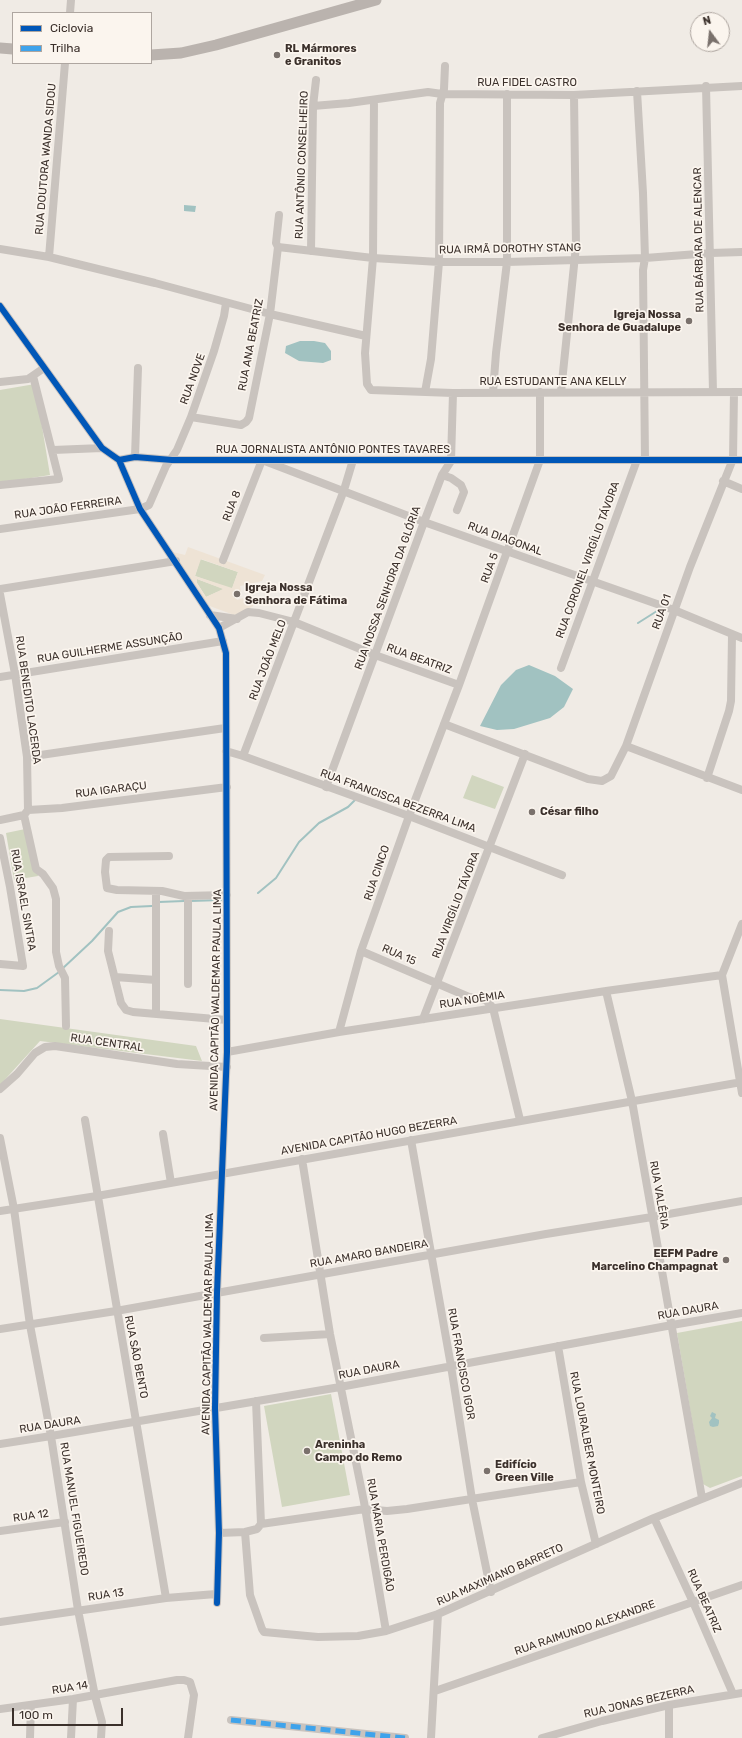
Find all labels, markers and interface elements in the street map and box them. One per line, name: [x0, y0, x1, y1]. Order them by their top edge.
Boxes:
legend: [12, 12, 152, 64]
north arrow: [690, 12, 730, 52]
text: N: [702, 14, 713, 28]
text: Ciclovia: [50, 21, 93, 35]
text: Trilha: [50, 41, 80, 55]
place label: RL Mármores e Granitos: [285, 42, 356, 68]
marker: RL Mármores e Granitos: [272, 50, 282, 60]
street label: RUA FIDEL CASTRO: [477, 76, 577, 90]
street label: RUA DOUTORA WANDA SIDOU: [33, 83, 59, 235]
street label: RUA ANTÔNIO CONSELHEIRO: [293, 91, 311, 239]
street label: RUA BÁRBARA DE ALENCAR: [691, 167, 707, 313]
street label: RUA IRMÃ DOROTHY STANG: [439, 241, 581, 257]
street label: RUA ANA BEATRIZ: [236, 298, 266, 392]
place label: Igreja Nossa Senhora de Guadalupe: [558, 308, 681, 334]
marker: Igreja Nossa Senhora de Guadalupe: [684, 316, 694, 326]
street label: RUA NOVE: [178, 352, 208, 406]
street label: RUA ESTUDANTE ANA KELLY: [479, 375, 627, 389]
street label: RUA JORNALISTA ANTÔNIO PONTES TAVARES: [216, 443, 450, 457]
street label: RUA CORONEL VIRGÍLIO TÁVORA: [553, 480, 623, 640]
street label: RUA 8: [220, 489, 244, 523]
street label: RUA JOÃO FERREIRA: [13, 494, 123, 522]
street label: RUA NOSSA SENHORA DA GLÓRIA: [352, 504, 424, 672]
street label: RUA DIAGONAL: [466, 519, 544, 559]
street label: RUA 5: [478, 551, 502, 585]
place label: Igreja Nossa Senhora de Fátima: [245, 581, 347, 607]
marker: Igreja Nossa Senhora de Fátima: [232, 589, 242, 599]
street label: RUA 01: [650, 593, 674, 631]
street label: RUA JOÃO MELO: [247, 618, 289, 702]
street label: RUA GUILHERME ASSUNÇÃO: [36, 630, 184, 666]
street label: RUA BENEDITO LACERDA: [12, 635, 44, 765]
street label: RUA BEATRIZ: [385, 641, 453, 677]
street label: RUA FRANCISCA BEZERRA LIMA: [318, 767, 478, 835]
street label: RUA IGARAÇU: [74, 779, 148, 801]
place label: César filho: [540, 805, 599, 819]
marker: César filho: [527, 807, 537, 817]
street label: RUA CINCO: [361, 844, 393, 902]
street label: RUA ISRAEL SINTRA: [8, 848, 38, 952]
street label: RUA VIRGÍLIO TÁVORA: [430, 850, 482, 960]
street label: AVENIDA CAPITÃO WALDEMAR PAULA LIMA: [207, 889, 225, 1111]
street label: RUA 15: [380, 942, 418, 968]
street label: RUA NOÊMIA: [439, 988, 505, 1012]
street label: RUA CENTRAL: [70, 1031, 144, 1055]
street label: AVENIDA CAPITÃO HUGO BEZERRA: [280, 1114, 458, 1158]
street label: RUA VALÉRIA: [646, 1160, 672, 1230]
street label: AVENIDA CAPITÃO WALDEMAR PAULA LIMA: [199, 1213, 217, 1435]
street label: RUA AMARO BANDEIRA: [309, 1237, 429, 1271]
place label: EEFM Padre Marcelino Champagnat: [592, 1247, 718, 1273]
marker: EEFM Padre Marcelino Champagnat: [721, 1255, 731, 1265]
street label: RUA DAURA: [656, 1299, 720, 1323]
street label: RUA FRANCISCO IGOR: [445, 1307, 477, 1421]
street label: RUA SÃO BENTO: [121, 1314, 151, 1400]
street label: RUA DAURA: [337, 1358, 401, 1382]
street label: RUA LOURALBER MONTEIRO: [567, 1370, 607, 1516]
street label: RUA DAURA: [18, 1414, 82, 1436]
place label: Areninha Campo do Remo: [315, 1438, 402, 1464]
street label: RUA MANUEL FIGUEIREDO: [57, 1441, 91, 1577]
marker: Areninha Campo do Remo: [302, 1446, 312, 1456]
place label: Edifício Green Ville: [495, 1458, 554, 1484]
marker: Edifício Green Ville: [482, 1466, 492, 1476]
street label: RUA MARIA PERDIGÃO: [364, 1477, 396, 1593]
street label: RUA 12: [12, 1507, 50, 1525]
street label: RUA MAXIMIANO BARRETO: [435, 1541, 565, 1609]
street label: RUA BEATRIZ: [684, 1567, 724, 1635]
street label: RUA 13: [87, 1586, 125, 1604]
street label: RUA RAIMUNDO ALEXANDRE: [513, 1598, 657, 1658]
street label: RUA 14: [51, 1679, 89, 1697]
street label: RUA JONAS BEZERRA: [583, 1683, 695, 1721]
scale bar: [14, 1700, 125, 1726]
text: 100 m: [19, 1708, 53, 1722]

